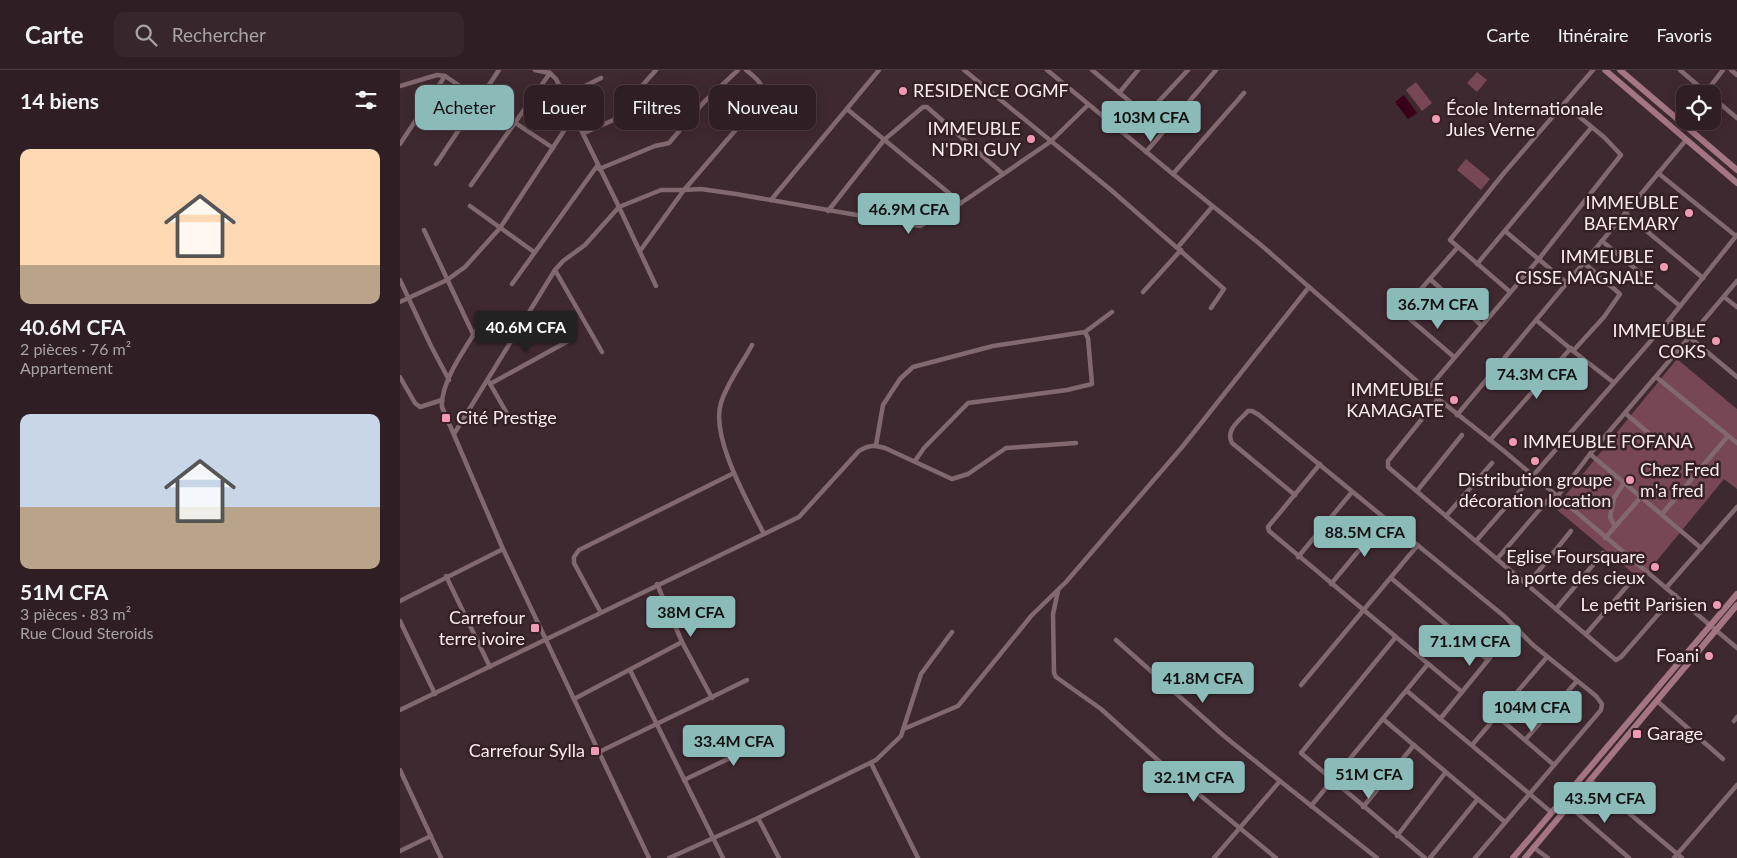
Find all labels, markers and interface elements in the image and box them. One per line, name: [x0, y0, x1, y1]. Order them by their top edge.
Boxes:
search box: [114, 12, 464, 57]
text: Carte: [25, 20, 84, 49]
icon: search: [132, 21, 160, 49]
text: Rechercher: [172, 23, 266, 46]
text: Carte: [1486, 24, 1530, 46]
text: Itinéraire: [1558, 24, 1628, 46]
text: Favoris: [1656, 24, 1712, 46]
place label: RESIDENCE OGMF: [913, 79, 1069, 101]
chip: Acheter: [415, 85, 514, 130]
chip: Louer: [524, 85, 604, 130]
chip: Filtres: [614, 85, 699, 130]
chip: Nouveau: [709, 85, 816, 130]
marker: RESIDENCE OGMF: [897, 85, 909, 97]
map controls: [1676, 85, 1721, 130]
button: locate: [1676, 85, 1721, 130]
icon: filters: [352, 86, 380, 114]
text: 14 biens: [20, 88, 99, 113]
place label: École Internationale Jules Verne: [1446, 97, 1603, 140]
pin: 103M CFA: [1099, 100, 1203, 143]
text: 103M CFA: [1113, 107, 1189, 126]
marker: École Internationale Jules Verne: [1430, 113, 1442, 125]
place label: IMMEUBLE N'DRI GUY: [928, 117, 1022, 160]
marker: IMMEUBLE N'DRI GUY: [1025, 133, 1037, 145]
icon: home: [155, 181, 245, 271]
place label: IMMEUBLE BAFEMARY: [1584, 191, 1680, 234]
pin: 46.9M CFA: [852, 192, 966, 235]
text: 46.9M CFA: [869, 199, 949, 218]
marker: IMMEUBLE BAFEMARY: [1683, 207, 1695, 219]
place label: IMMEUBLE CISSE MAGNALE: [1515, 245, 1654, 288]
marker: IMMEUBLE CISSE MAGNALE: [1658, 261, 1670, 273]
pin: 36.7M CFA: [1381, 288, 1495, 330]
text: 36.7M CFA: [1398, 294, 1478, 313]
pin: 40.6M CFA: [469, 310, 583, 353]
text: 40.6M CFA: [20, 314, 126, 339]
text: 40.6M CFA: [486, 317, 566, 336]
place label: IMMEUBLE COKS: [1613, 319, 1706, 362]
marker: IMMEUBLE COKS: [1710, 335, 1722, 347]
text: 2 pièces · 76 m²: [20, 339, 131, 358]
text: Appartement: [20, 358, 113, 377]
pin: 74.3M CFA: [1480, 358, 1594, 400]
text: 74.3M CFA: [1497, 364, 1577, 383]
place label: IMMEUBLE KAMAGATE: [1346, 378, 1444, 421]
marker: IMMEUBLE KAMAGATE: [1448, 394, 1460, 406]
place label: Cité Prestige: [456, 406, 557, 428]
marker: Cité Prestige: [440, 412, 452, 424]
place label: IMMEUBLE FOFANA: [1523, 430, 1694, 452]
marker: IMMEUBLE FOFANA: [1507, 436, 1519, 448]
icon: home: [155, 446, 245, 536]
marker: Distribution groupe décoration location: [1529, 455, 1541, 467]
place label: Chez Fred m'a fred: [1640, 458, 1720, 501]
place label: Distribution groupe décoration location: [1458, 468, 1612, 511]
marker: Chez Fred m'a fred: [1624, 474, 1636, 486]
pin: 88.5M CFA: [1308, 516, 1422, 558]
text: 88.5M CFA: [1325, 522, 1405, 541]
place label: Eglise Foursquare la porte des cieux: [1506, 545, 1645, 588]
marker: Eglise Foursquare la porte des cieux: [1649, 561, 1661, 573]
text: 51M CFA: [20, 579, 108, 604]
place label: Le petit Parisien: [1581, 593, 1707, 615]
pin: 38M CFA: [645, 596, 737, 638]
marker: Le petit Parisien: [1711, 599, 1723, 611]
text: 38M CFA: [657, 602, 725, 621]
text: 3 pièces · 83 m²: [20, 604, 131, 623]
place label: Carrefour terre ivoire: [439, 606, 525, 649]
marker: Carrefour terre ivoire: [529, 622, 541, 634]
text: Rue Cloud Steroids: [20, 623, 153, 642]
pin: 71.1M CFA: [1413, 624, 1527, 667]
text: 71.1M CFA: [1430, 631, 1510, 650]
place label: Foani: [1656, 644, 1699, 666]
marker: Foani: [1703, 650, 1715, 662]
pin: 41.8M CFA: [1146, 662, 1260, 704]
text: 41.8M CFA: [1163, 668, 1243, 687]
pin: 104M CFA: [1480, 690, 1584, 733]
text: 104M CFA: [1494, 697, 1570, 716]
place label: Garage: [1647, 722, 1703, 744]
pin: 33.4M CFA: [677, 724, 791, 767]
marker: Garage: [1631, 728, 1643, 740]
text: 33.4M CFA: [694, 731, 774, 750]
place label: Carrefour Sylla: [469, 739, 585, 761]
marker: Carrefour Sylla: [589, 745, 601, 757]
pin: 51M CFA: [1323, 758, 1415, 800]
pin: 32.1M CFA: [1137, 760, 1251, 803]
text: 51M CFA: [1335, 764, 1403, 783]
text: 32.1M CFA: [1154, 767, 1234, 786]
pin: 43.5M CFA: [1548, 782, 1662, 824]
text: 43.5M CFA: [1565, 788, 1645, 807]

